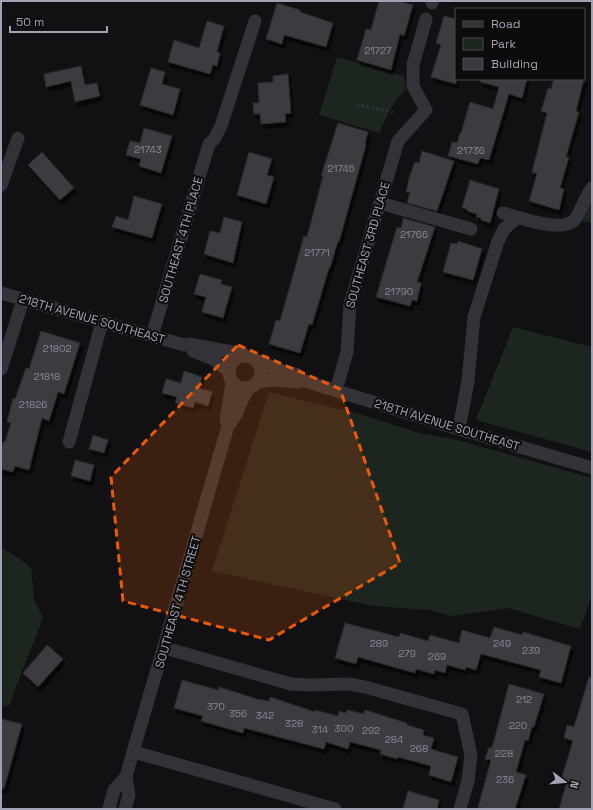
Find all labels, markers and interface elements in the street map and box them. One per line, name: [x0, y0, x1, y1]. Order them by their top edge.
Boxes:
scale bar: [10, 8, 107, 34]
legend: [455, 8, 585, 80]
text: 50 m: [16, 14, 44, 30]
text: Road: [491, 16, 520, 32]
text: Park: [491, 36, 516, 52]
house number: 21727: [364, 44, 392, 57]
text: Building: [491, 56, 538, 72]
house number: 21743: [134, 143, 162, 156]
house number: 21736: [457, 144, 485, 157]
house number: 21745: [327, 162, 355, 175]
street label: SOUTHEAST 4TH PLACE: [155, 175, 207, 305]
street label: SOUTHEAST 3RD PLACE: [342, 180, 394, 310]
house number: 21766: [400, 228, 428, 241]
house number: 21771: [304, 246, 330, 259]
house number: 21790: [385, 285, 413, 298]
street label: 218TH AVENUE SOUTHEAST: [17, 290, 167, 348]
house number: 21802: [43, 342, 71, 355]
house number: 21818: [34, 370, 60, 383]
street label: 218TH AVENUE SOUTHEAST: [372, 395, 522, 455]
house number: 21826: [19, 398, 47, 411]
street label: SOUTHEAST 4TH STREET: [151, 534, 205, 670]
house number: 289: [370, 637, 388, 650]
house number: 249: [493, 637, 511, 650]
house number: 239: [522, 644, 540, 657]
house number: 279: [398, 647, 416, 660]
house number: 269: [428, 650, 446, 663]
house number: 212: [516, 693, 532, 706]
house number: 370: [207, 700, 225, 713]
house number: 356: [229, 707, 247, 720]
house number: 342: [256, 709, 274, 722]
house number: 328: [285, 717, 303, 730]
house number: 220: [509, 719, 527, 732]
house number: 300: [335, 722, 353, 735]
house number: 314: [312, 723, 328, 736]
house number: 292: [362, 724, 380, 737]
house number: 284: [385, 733, 403, 746]
house number: 268: [410, 742, 428, 755]
house number: 228: [495, 747, 513, 760]
north arrow: [545, 762, 585, 802]
house number: 236: [496, 773, 514, 786]
text: N: [567, 779, 582, 790]

